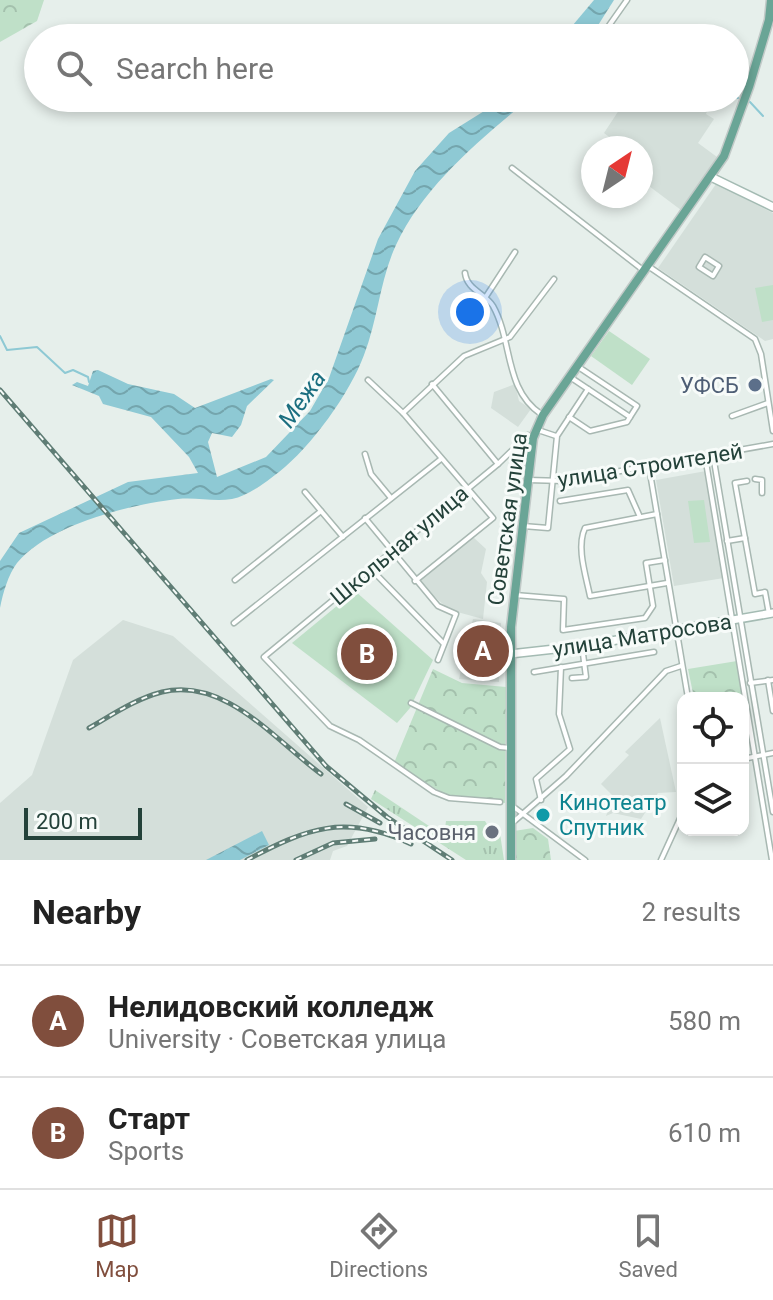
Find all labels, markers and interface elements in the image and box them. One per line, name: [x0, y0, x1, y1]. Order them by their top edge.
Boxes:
search box: [24, 24, 749, 112]
icon: search: [52, 46, 96, 90]
text: Search here: [116, 51, 274, 86]
north arrow: [581, 136, 653, 208]
your location: [450, 292, 490, 332]
water label: Межа: [272, 365, 332, 433]
place label: УФСБ: [680, 373, 739, 398]
marker: УФСБ: [746, 376, 764, 394]
street label: Советская улица: [483, 431, 532, 607]
street label: улица Строителей: [556, 439, 744, 492]
street label: Школьная улица: [325, 481, 473, 610]
street label: улица Матросова: [551, 609, 733, 662]
pin: A: [457, 621, 509, 681]
pin: B: [341, 624, 393, 684]
map controls: [677, 692, 749, 836]
button: locate: [677, 692, 749, 764]
button: layers: [677, 764, 749, 836]
place label: Кинотеатр Спутник: [559, 790, 667, 840]
scale bar: [24, 804, 142, 840]
marker: Кинотеатр Спутник: [534, 806, 552, 824]
text: 200 m: [36, 809, 98, 834]
place label: Часовня: [388, 820, 476, 845]
marker: Часовня: [483, 823, 501, 841]
text: Nearby: [32, 892, 141, 932]
text: 2 results: [642, 897, 741, 927]
text: Нелидовский колледж: [108, 989, 434, 1024]
text: A: [49, 1006, 67, 1036]
text: 580 m: [668, 1006, 741, 1036]
text: University · Советская улица: [108, 1024, 446, 1054]
text: Старт: [108, 1101, 190, 1136]
text: B: [50, 1118, 66, 1148]
text: 610 m: [668, 1118, 741, 1148]
text: Sports: [108, 1136, 184, 1166]
tab: Map: [95, 1209, 139, 1282]
tab: Directions: [329, 1209, 428, 1282]
tab: Saved: [618, 1209, 678, 1282]

